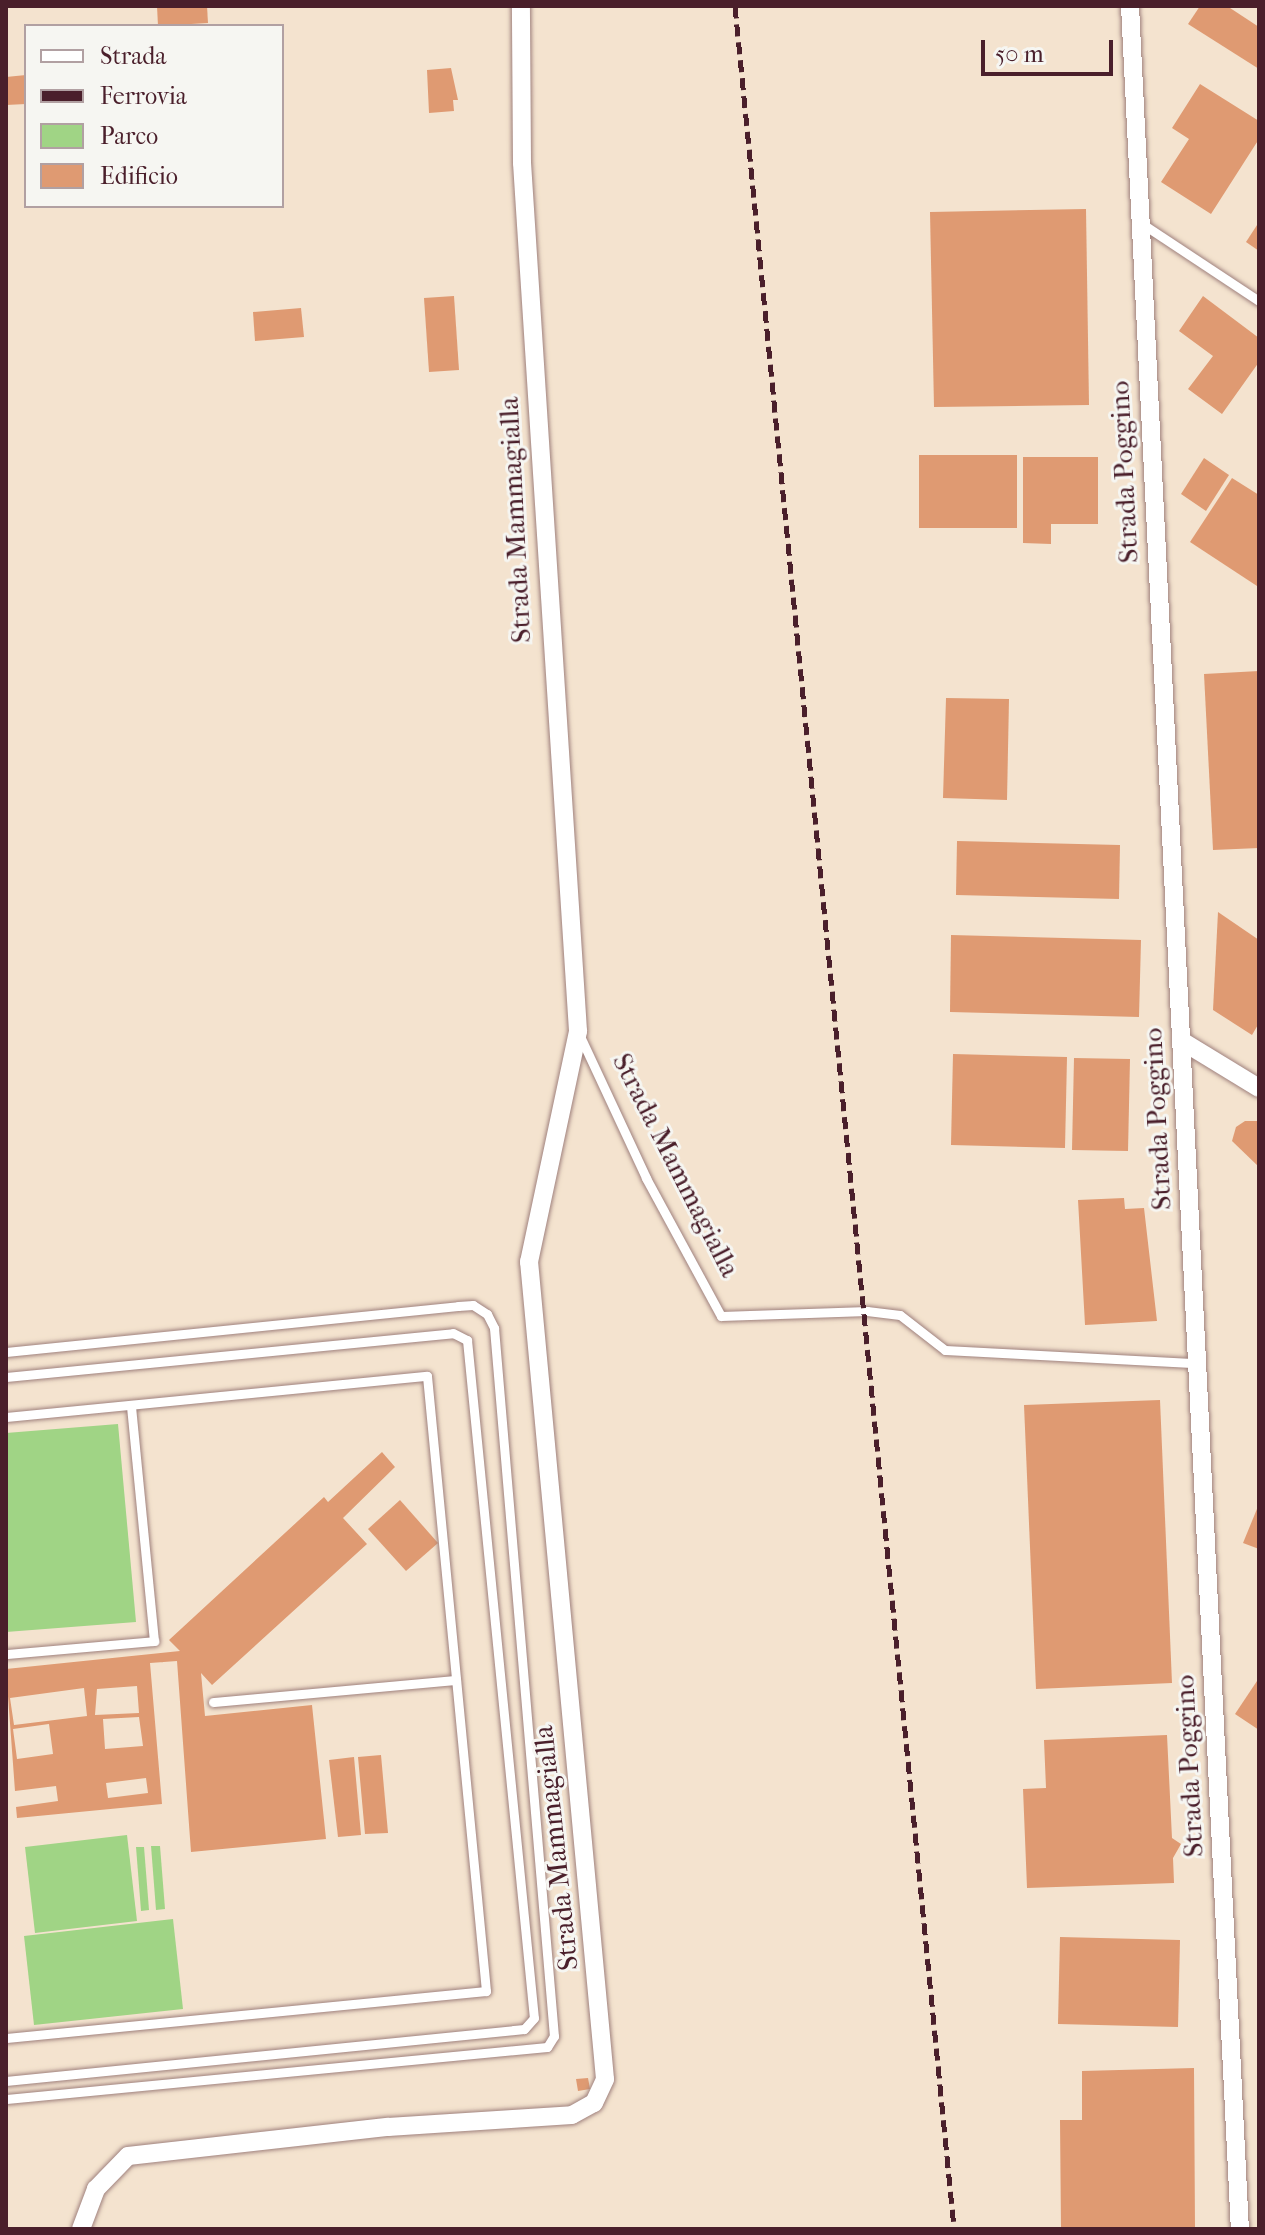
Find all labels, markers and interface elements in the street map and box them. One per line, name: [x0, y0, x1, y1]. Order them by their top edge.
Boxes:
legend: [24, 24, 284, 208]
scale bar: [985, 24, 1117, 74]
text: 50 m: [995, 40, 1044, 68]
text: Strada: [100, 42, 166, 70]
text: Ferrovia: [100, 82, 187, 110]
text: Parco: [100, 122, 158, 150]
text: Edificio: [100, 162, 178, 190]
street label: Strada Poggino: [1102, 380, 1146, 564]
street label: Strada Mammagialla: [492, 396, 538, 644]
street label: Strada Poggino: [1135, 1027, 1179, 1211]
street label: Strada Mammagialla: [605, 1048, 747, 1282]
street label: Strada Poggino: [1167, 1674, 1211, 1858]
street label: Strada Mammagialla: [526, 1724, 586, 1972]

